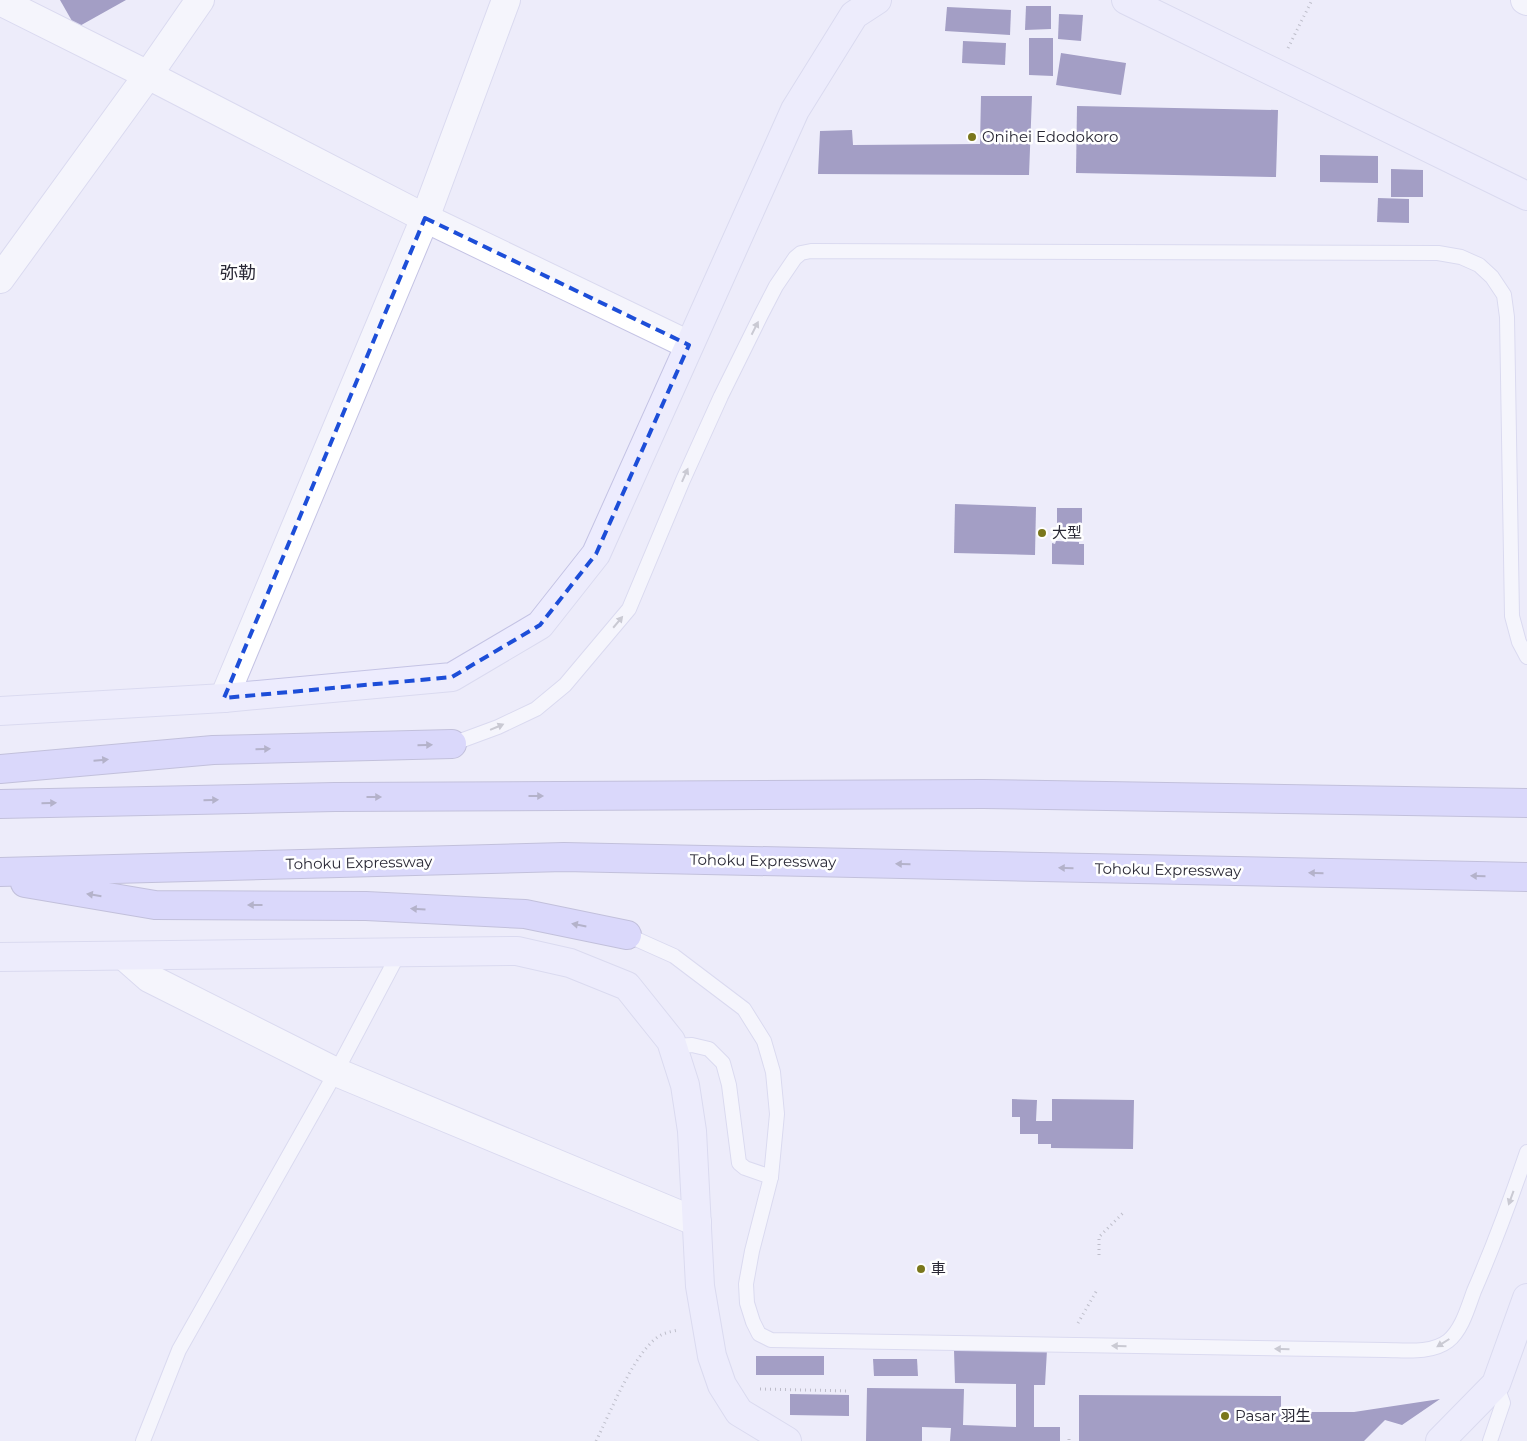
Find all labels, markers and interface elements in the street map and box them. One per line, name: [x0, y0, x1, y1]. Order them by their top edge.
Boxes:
place label: Onihei Edodokoro: [982, 127, 1118, 146]
marker: Onihei Edodokoro: [966, 131, 978, 143]
district label: 弥勒: [220, 262, 256, 284]
one-way arrow: [751, 321, 759, 335]
one-way arrow: [681, 468, 689, 482]
place label: 大型: [1052, 523, 1082, 542]
marker: 大型: [1036, 527, 1048, 539]
one-way arrow: [613, 616, 624, 629]
one-way arrow: [490, 722, 504, 730]
one-way arrow: [418, 740, 434, 748]
one-way arrow: [255, 745, 271, 753]
one-way arrow: [93, 756, 109, 764]
one-way arrow: [366, 792, 382, 800]
one-way arrow: [528, 792, 544, 800]
one-way arrow: [203, 795, 219, 803]
one-way arrow: [41, 799, 57, 807]
street label: Tohoku Expressway: [690, 850, 837, 871]
street label: Tohoku Expressway: [286, 852, 433, 873]
street label: Tohoku Expressway: [1095, 859, 1242, 880]
one-way arrow: [895, 860, 911, 868]
one-way arrow: [1058, 863, 1074, 871]
one-way arrow: [1308, 868, 1324, 876]
one-way arrow: [1470, 872, 1486, 880]
one-way arrow: [85, 890, 101, 898]
one-way arrow: [247, 901, 263, 909]
one-way arrow: [410, 904, 426, 912]
one-way arrow: [571, 921, 587, 929]
one-way arrow: [1507, 1190, 1514, 1205]
place label: 車: [931, 1259, 946, 1278]
marker: 車: [915, 1263, 927, 1275]
one-way arrow: [1436, 1338, 1449, 1347]
one-way arrow: [1111, 1342, 1127, 1350]
one-way arrow: [1274, 1344, 1290, 1352]
place label: Pasar 羽生: [1235, 1406, 1311, 1425]
marker: Pasar 羽生: [1219, 1410, 1231, 1422]

